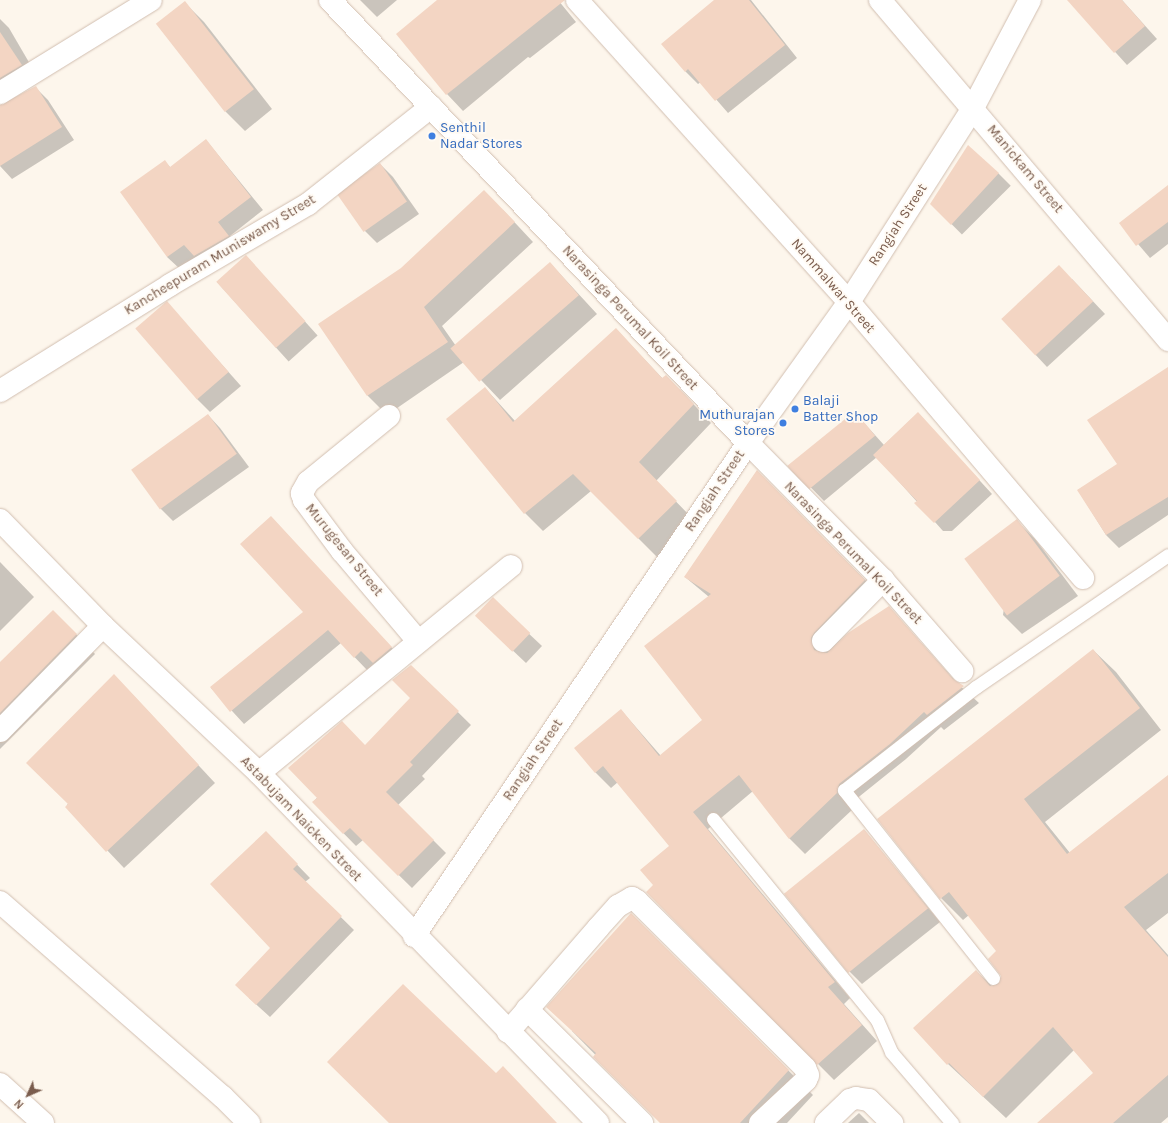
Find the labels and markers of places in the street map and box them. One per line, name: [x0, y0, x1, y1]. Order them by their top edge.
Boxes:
place label: Senthil Nadar Stores: [440, 120, 523, 152]
marker: Senthil Nadar Stores: [427, 131, 437, 141]
place label: Balaji Batter Shop: [803, 393, 878, 426]
marker: Balaji Batter Shop: [790, 404, 800, 414]
place label: Muthurajan Stores: [699, 407, 775, 440]
marker: Muthurajan Stores: [778, 418, 788, 428]

